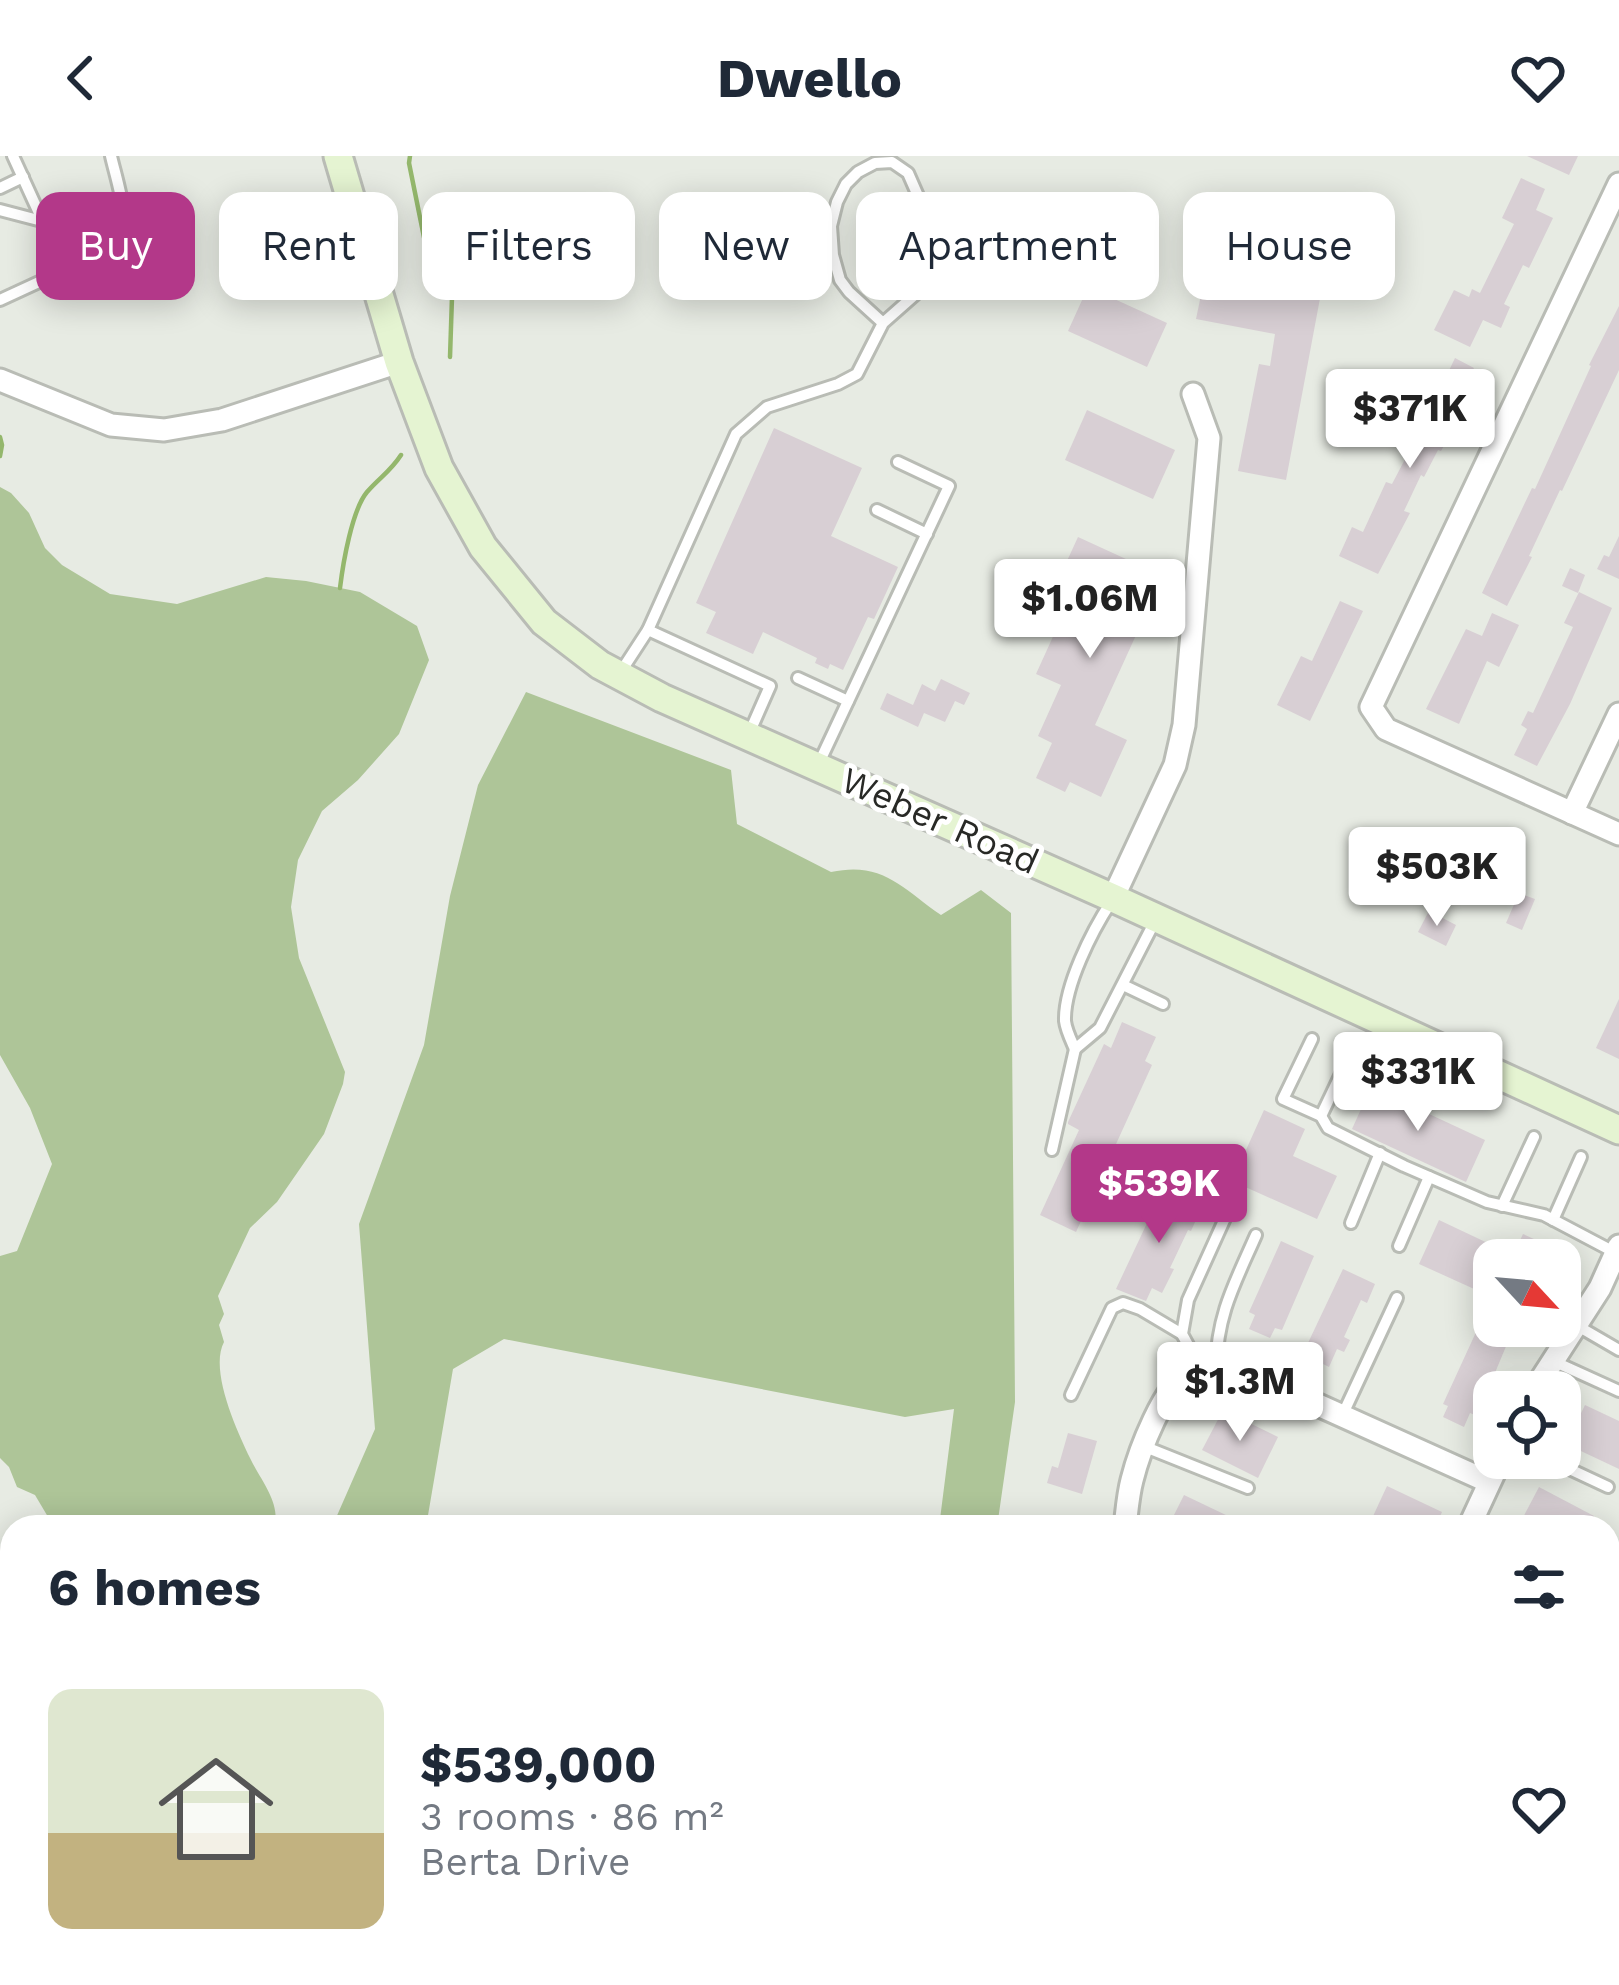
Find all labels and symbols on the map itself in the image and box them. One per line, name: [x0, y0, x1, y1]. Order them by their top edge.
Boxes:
pin: $371K: [1326, 369, 1494, 471]
pin: $1.06M: [992, 559, 1188, 661]
street label: Weber Road: [835, 759, 1045, 883]
pin: $503K: [1353, 827, 1521, 929]
pin: $331K: [1334, 1032, 1502, 1134]
pin: $539K: [1075, 1144, 1243, 1246]
north arrow: [1473, 1239, 1581, 1347]
pin: $1.3M: [1156, 1342, 1324, 1444]

